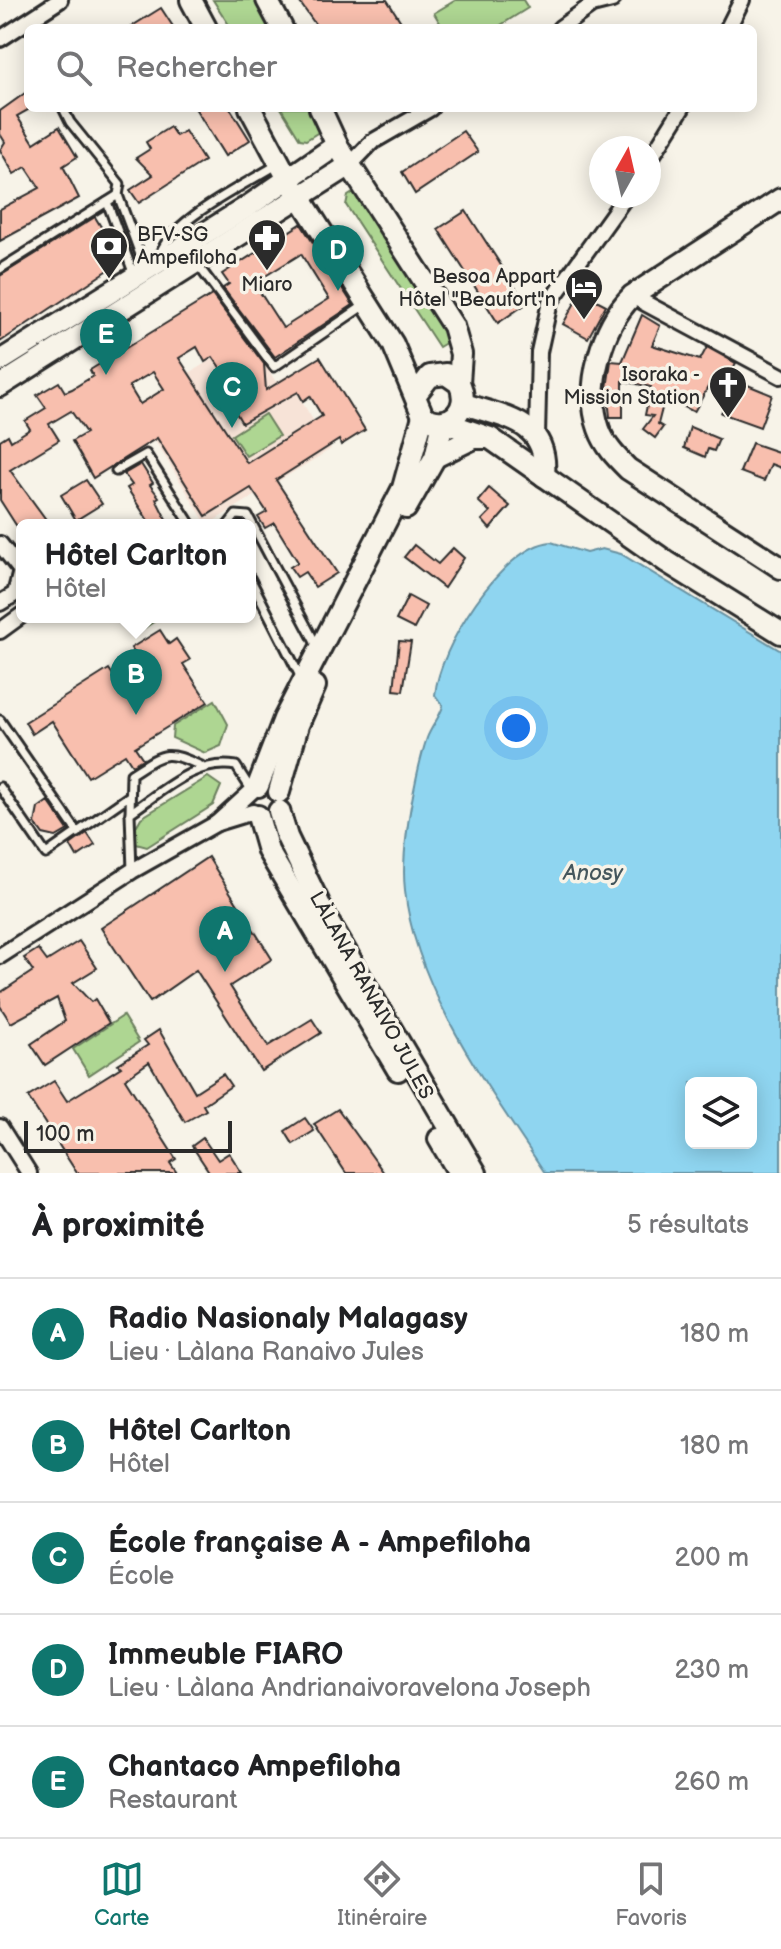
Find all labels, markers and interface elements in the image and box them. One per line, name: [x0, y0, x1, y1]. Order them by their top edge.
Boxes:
search box: [24, 24, 757, 112]
icon: search: [52, 46, 96, 90]
text: Rechercher: [116, 50, 277, 86]
north arrow: [589, 136, 661, 208]
pharmacy icon: Miaro: [246, 217, 288, 272]
place label: BFV-SG Ampefiloha: [137, 223, 237, 270]
bank icon: BFV-SG Ampefiloha: [88, 225, 130, 280]
pin: D: [312, 225, 364, 291]
place label: Besoa Appart Hôtel "Beaufort"n: [399, 265, 556, 312]
hotel icon: Besoa Appart Hôtel "Beaufort"n: [563, 266, 605, 321]
place label: Miaro: [241, 273, 293, 297]
pin: E: [80, 309, 132, 375]
pin: C: [206, 362, 258, 428]
place label: Isoraka - Mission Station: [564, 363, 700, 410]
church icon: Isoraka - Mission Station: [707, 364, 749, 419]
popup: [16, 519, 256, 623]
text: Hôtel Carlton: [44, 538, 228, 574]
text: Hôtel: [44, 574, 106, 605]
pin: B: [110, 649, 162, 715]
your location: [496, 708, 536, 748]
water label: Anosy: [562, 860, 624, 887]
street label: LÀLANA RANAIVO JULES: [304, 887, 439, 1103]
pin: A: [199, 906, 251, 972]
map controls: [685, 1077, 757, 1149]
button: layers: [685, 1077, 757, 1149]
scale bar: [24, 1117, 232, 1153]
text: 100 m: [36, 1121, 95, 1148]
text: À proximité: [32, 1205, 205, 1246]
text: 5 résultats: [627, 1210, 749, 1241]
text: Radio Nasionaly Malagasy: [108, 1301, 468, 1337]
text: A: [50, 1319, 66, 1350]
text: 180 m: [680, 1319, 749, 1350]
text: Lieu · Làlana Ranaivo Jules: [108, 1337, 424, 1368]
text: Hôtel Carlton: [108, 1413, 291, 1449]
text: B: [49, 1431, 67, 1462]
text: 180 m: [680, 1431, 749, 1462]
text: Hôtel: [108, 1449, 170, 1480]
text: École française A - Ampefiloha: [108, 1525, 531, 1561]
text: C: [49, 1543, 67, 1574]
text: 200 m: [675, 1543, 749, 1574]
text: École: [108, 1561, 174, 1592]
text: Immeuble FIARO: [108, 1637, 343, 1673]
text: D: [49, 1655, 67, 1686]
text: 230 m: [674, 1655, 749, 1686]
text: Lieu · Làlana Andrianaivoravelona Joseph: [108, 1673, 591, 1704]
text: Chantaco Ampefiloha: [108, 1749, 401, 1785]
text: E: [50, 1767, 66, 1798]
text: 260 m: [674, 1767, 749, 1798]
text: Restaurant: [108, 1785, 237, 1816]
tab: Carte: [94, 1857, 149, 1932]
tab: Itinéraire: [337, 1857, 427, 1932]
tab: Favoris: [615, 1857, 687, 1932]

